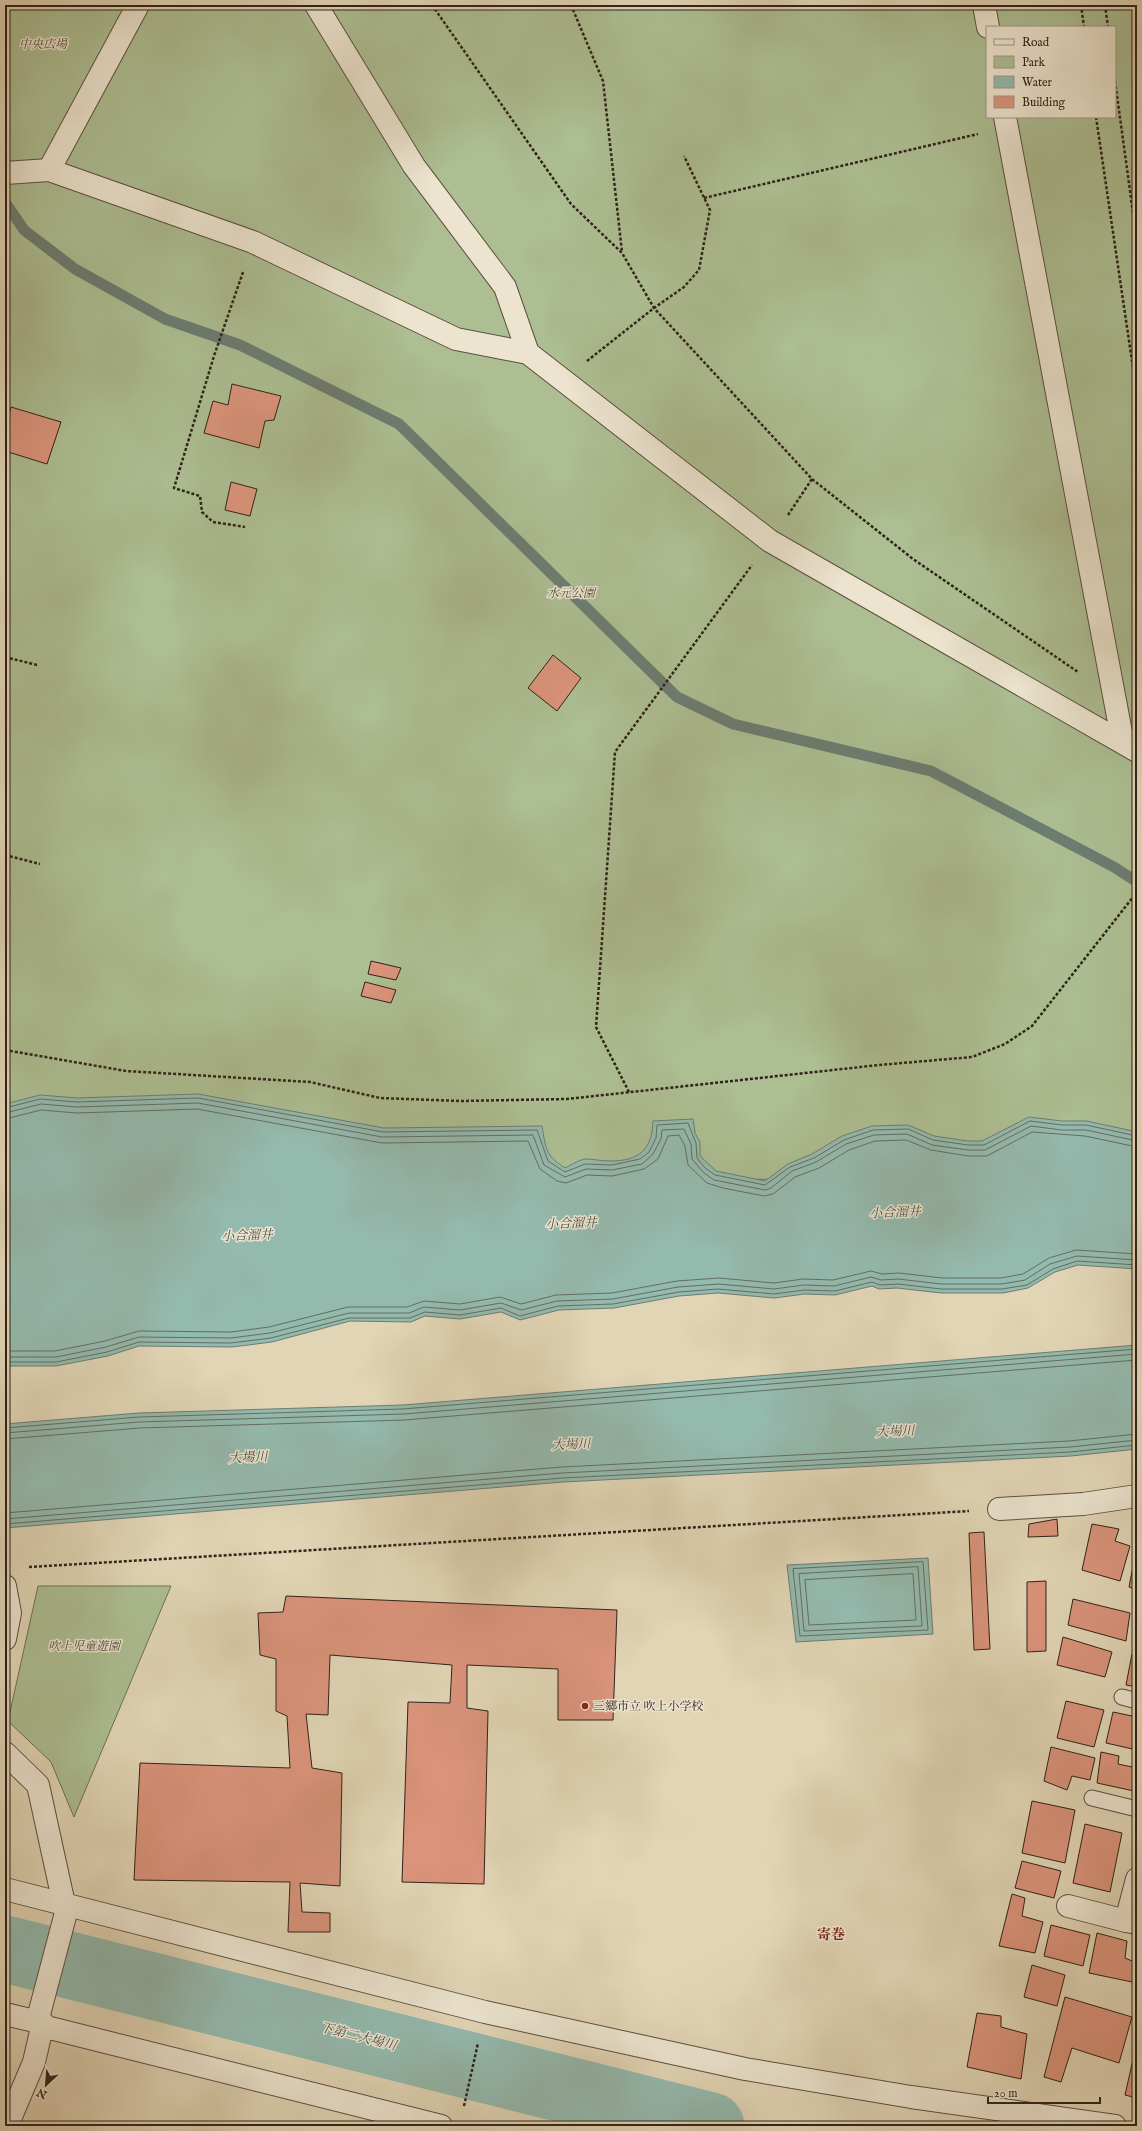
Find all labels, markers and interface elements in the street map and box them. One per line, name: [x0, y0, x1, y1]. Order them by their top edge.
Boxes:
legend: [986, 26, 1116, 118]
text: Road: [1022, 35, 1050, 50]
park label: 中央広場: [19, 37, 68, 52]
text: Park: [1022, 55, 1045, 70]
text: Water: [1022, 75, 1053, 90]
text: Building: [1022, 95, 1066, 110]
park label: 水元公園: [547, 586, 597, 601]
water label: 小合溜井: [869, 1204, 923, 1222]
water label: 小合溜井: [545, 1215, 599, 1233]
water label: 小合溜井: [221, 1227, 275, 1245]
water label: 大場川: [875, 1423, 917, 1441]
water label: 大場川: [551, 1436, 593, 1454]
water label: 大場川: [228, 1448, 270, 1468]
park label: 吹上児童遊園: [48, 1639, 122, 1654]
place label: 三郷市立 吹上小学校: [593, 1699, 704, 1714]
marker: 三郷市立 吹上小学校: [580, 1701, 590, 1711]
district label: 寄巻: [817, 1926, 845, 1944]
water label: 下第二大場川: [318, 2019, 400, 2055]
north arrow: [26, 2065, 66, 2105]
scale bar: [988, 2079, 1100, 2105]
text: N: [34, 2085, 50, 2102]
text: 20 m: [994, 2086, 1017, 2101]

